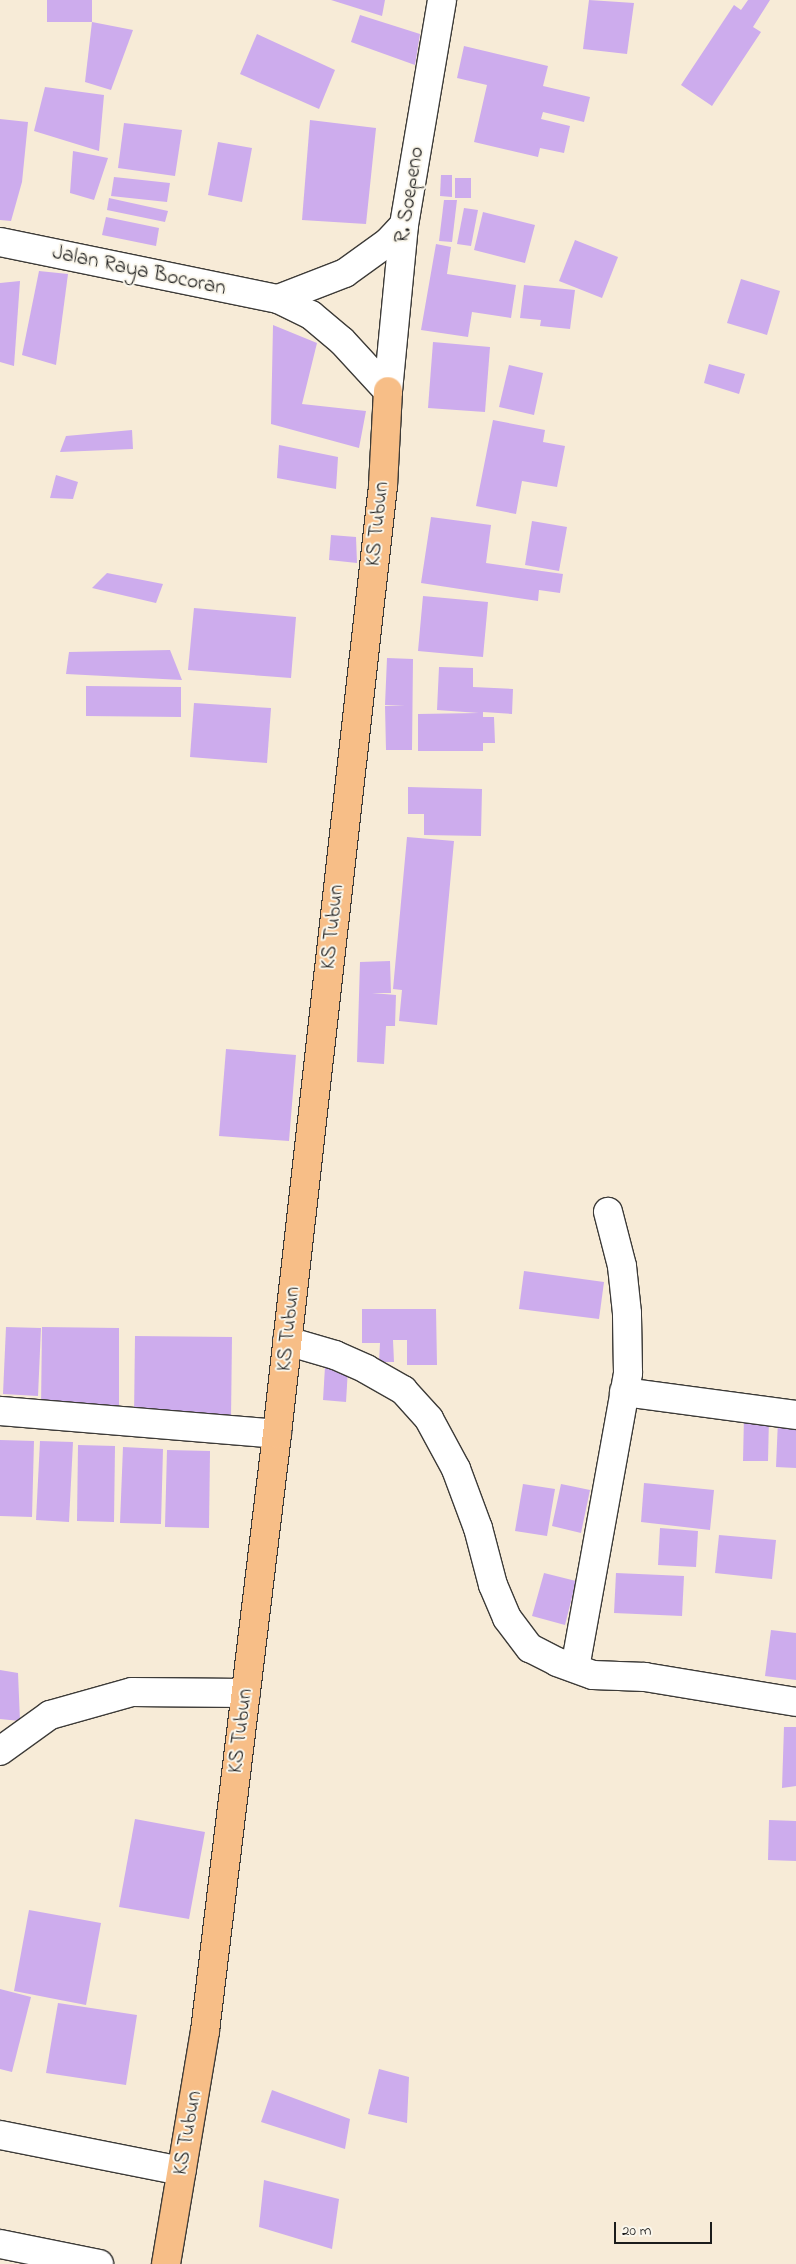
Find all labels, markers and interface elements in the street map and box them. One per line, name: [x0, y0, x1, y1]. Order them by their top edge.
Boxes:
street label: R. Soepeno: [390, 145, 430, 245]
street label: Jalan Raya Bocoran: [50, 240, 228, 302]
street label: KS Tubun: [361, 480, 395, 568]
street label: KS Tubun: [316, 883, 350, 971]
street label: KS Tubun: [272, 1285, 306, 1373]
street label: KS Tubun: [223, 1687, 259, 1775]
street label: KS Tubun: [168, 2089, 208, 2177]
scale bar: [616, 2212, 714, 2244]
text: 20 m: [622, 2220, 651, 2242]

